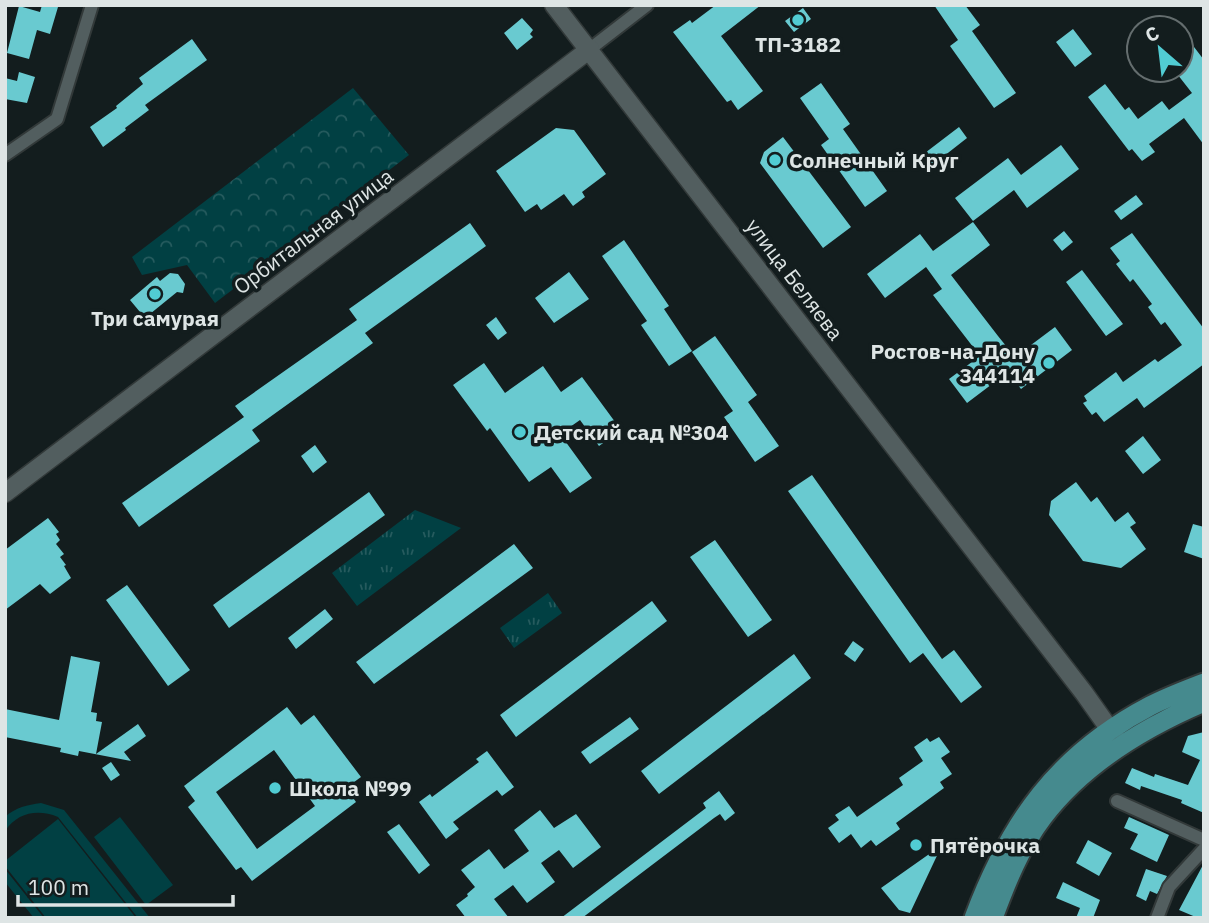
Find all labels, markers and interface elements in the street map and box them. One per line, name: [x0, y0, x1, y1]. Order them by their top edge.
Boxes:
marker: ТП-3182: [790, 12, 806, 28]
north arrow: [1125, 14, 1195, 84]
text: С: [1141, 20, 1163, 47]
place label: ТП-3182: [755, 30, 841, 58]
place label: Солнечный Круг: [789, 146, 959, 174]
marker: Солнечный Круг: [767, 152, 783, 168]
street label: Орбитальная улица: [227, 162, 399, 300]
street label: улица Беляева: [740, 212, 850, 346]
marker: Три самурая: [147, 286, 163, 302]
place label: Три самурая: [91, 304, 219, 332]
place label: Ростов-на-Дону 344114: [871, 337, 1036, 389]
marker: Ростов-на-Дону 344114: [1041, 355, 1057, 371]
place label: Детский сад №304: [534, 418, 729, 446]
marker: Детский сад №304: [512, 424, 528, 440]
place label: Школа №99: [289, 774, 412, 802]
marker: Школа №99: [267, 780, 283, 796]
place label: Пятёрочка: [930, 831, 1040, 859]
marker: Пятёрочка: [908, 837, 924, 853]
scale bar: [18, 864, 233, 908]
text: 100 m: [28, 873, 89, 901]

